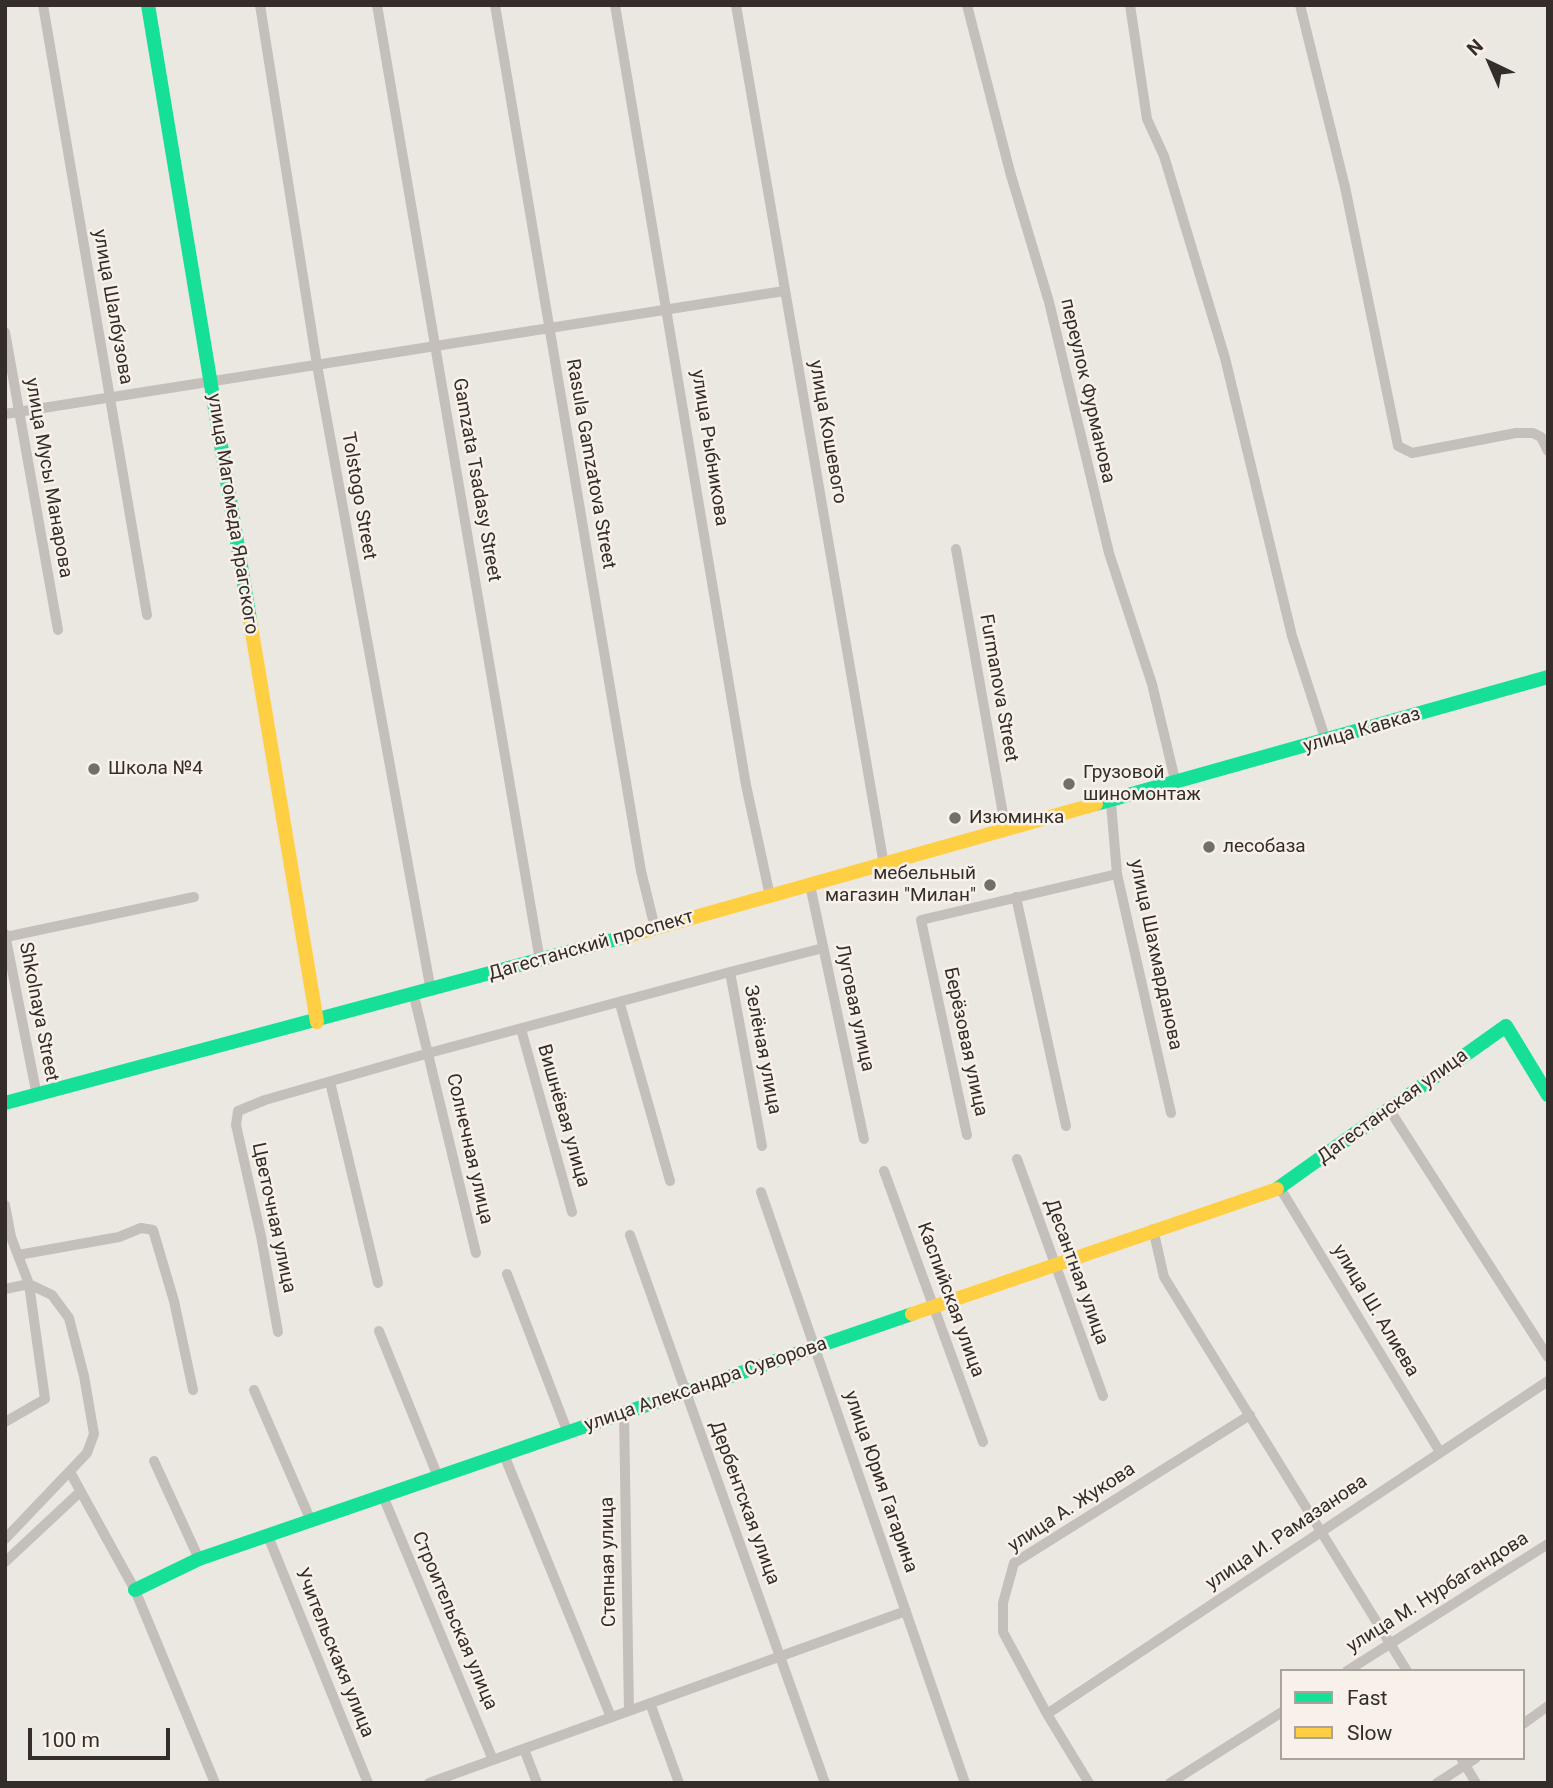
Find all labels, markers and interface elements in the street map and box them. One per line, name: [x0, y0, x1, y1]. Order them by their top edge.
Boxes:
north arrow: [1455, 28, 1525, 98]
text: N: [1462, 35, 1488, 60]
street label: улица Шалбузова: [87, 228, 137, 386]
street label: переулок Фурманова: [1055, 296, 1119, 486]
street label: Rasula Gamzatova Street: [560, 357, 620, 571]
street label: улица Кошевого: [803, 358, 851, 506]
street label: улица Рыбникова: [685, 368, 733, 528]
street label: улица Мусы Манарова: [19, 376, 77, 580]
street label: Gamzata Tsadasy Street: [447, 377, 505, 583]
street label: улица Магомеда Ярагского: [202, 392, 262, 636]
street label: Tolstogo Street: [336, 431, 380, 561]
street label: Furmanova Street: [974, 612, 1022, 764]
street label: улица Кавказ: [1301, 703, 1423, 759]
place label: Школа №4: [108, 758, 203, 780]
marker: Школа №4: [86, 761, 102, 777]
place label: Грузовой шиномонтаж: [1083, 762, 1201, 806]
marker: Грузовой шиномонтаж: [1061, 776, 1077, 792]
place label: Изюминка: [969, 807, 1064, 829]
marker: Изюминка: [947, 810, 963, 826]
place label: лесобаза: [1223, 836, 1306, 858]
marker: лесобаза: [1201, 839, 1217, 855]
street label: улица Шахмарданова: [1124, 858, 1186, 1052]
place label: мебельный магазин "Милан": [825, 863, 976, 907]
marker: мебельный магазин "Милан": [982, 877, 998, 893]
street label: Дагестанский проспект: [486, 906, 696, 986]
street label: Shkolnaya Street: [13, 940, 63, 1084]
street label: Луговая улица: [829, 942, 879, 1074]
street label: Берёзовая улица: [938, 965, 992, 1119]
street label: Зелёная улица: [738, 984, 786, 1116]
street label: Вишнёвая улица: [532, 1042, 594, 1190]
street label: Дагестанская улица: [1313, 1045, 1473, 1169]
street label: Солнечная улица: [441, 1071, 497, 1227]
street label: Цветочная улица: [246, 1141, 300, 1295]
street label: Десантная улица: [1039, 1196, 1113, 1348]
street label: Каспийская улица: [911, 1219, 989, 1381]
street label: улица Ш. Алиева: [1327, 1241, 1423, 1381]
street label: улица Александра Суворова: [582, 1333, 830, 1437]
street label: улица Юрия Гагарина: [838, 1388, 922, 1576]
street label: Дербентская улица: [704, 1418, 784, 1588]
street label: улица А. Жукова: [1004, 1458, 1140, 1558]
street label: улица И. Рамазанова: [1202, 1470, 1372, 1596]
street label: Степная улица: [596, 1497, 622, 1627]
street label: Строительская улица: [406, 1528, 502, 1714]
street label: улица М. Нурбагандова: [1343, 1528, 1533, 1658]
street label: Учительскакя улица: [290, 1565, 378, 1741]
legend: [1280, 1669, 1525, 1760]
text: Fast: [1347, 1686, 1387, 1710]
scale bar: [32, 1714, 173, 1758]
text: Slow: [1347, 1721, 1392, 1745]
text: 100 m: [41, 1728, 100, 1752]

